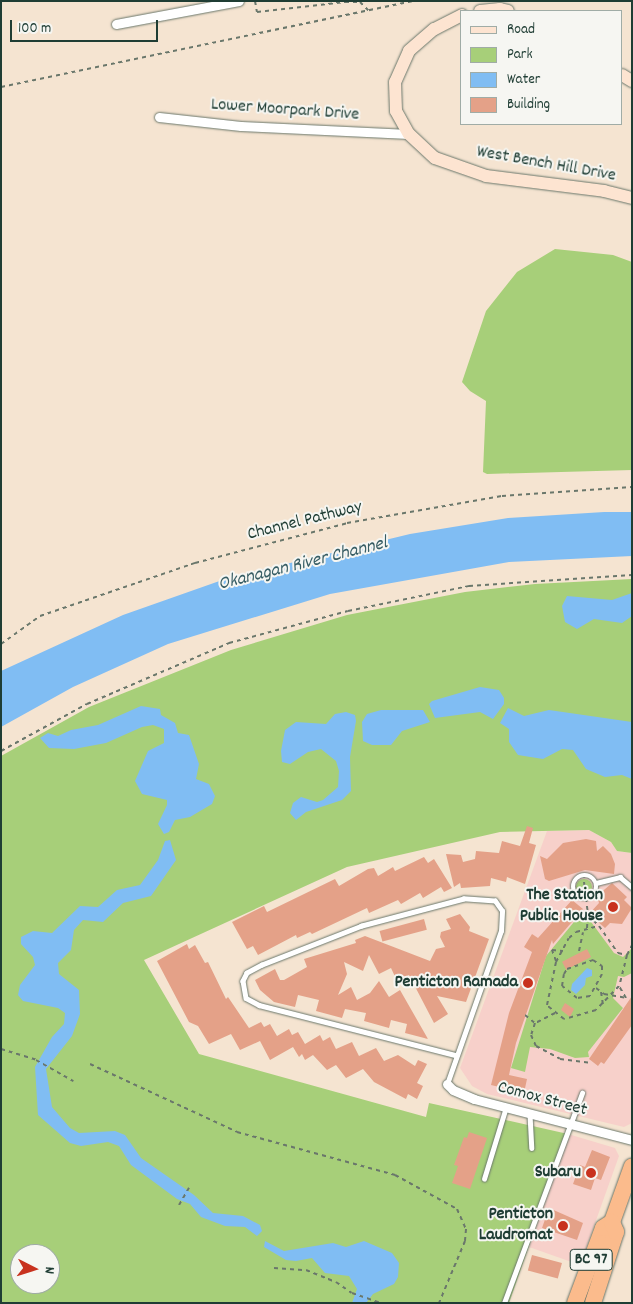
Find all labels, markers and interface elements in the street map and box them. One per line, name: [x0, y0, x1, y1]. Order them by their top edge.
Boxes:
scale bar: [12, 10, 160, 42]
legend: [460, 10, 623, 125]
text: 100 m: [18, 18, 51, 40]
text: Road: [507, 19, 535, 41]
text: Park: [507, 44, 533, 66]
text: Water: [507, 69, 540, 91]
text: Building: [507, 94, 550, 116]
street label: Lower Moorpark Drive: [210, 95, 360, 127]
street label: West Bench Hill Drive: [475, 142, 617, 188]
street label: Channel Pathway: [245, 497, 365, 547]
water label: Okanagan River Channel: [216, 533, 390, 597]
place label: The Station Public House: [520, 886, 603, 929]
marker: The Station Public House: [607, 901, 619, 913]
place label: Penticton Ramada: [394, 972, 518, 994]
marker: Penticton Ramada: [522, 977, 534, 989]
street label: Comox Street: [495, 1078, 589, 1122]
place label: Subaru: [535, 1162, 581, 1184]
marker: Subaru: [585, 1167, 597, 1179]
place label: Penticton Laudromat: [479, 1205, 553, 1248]
marker: Penticton Laudromat: [557, 1220, 569, 1232]
north arrow: [10, 1244, 60, 1294]
road number: BC 97: [568, 1246, 614, 1274]
text: N: [39, 1266, 59, 1275]

